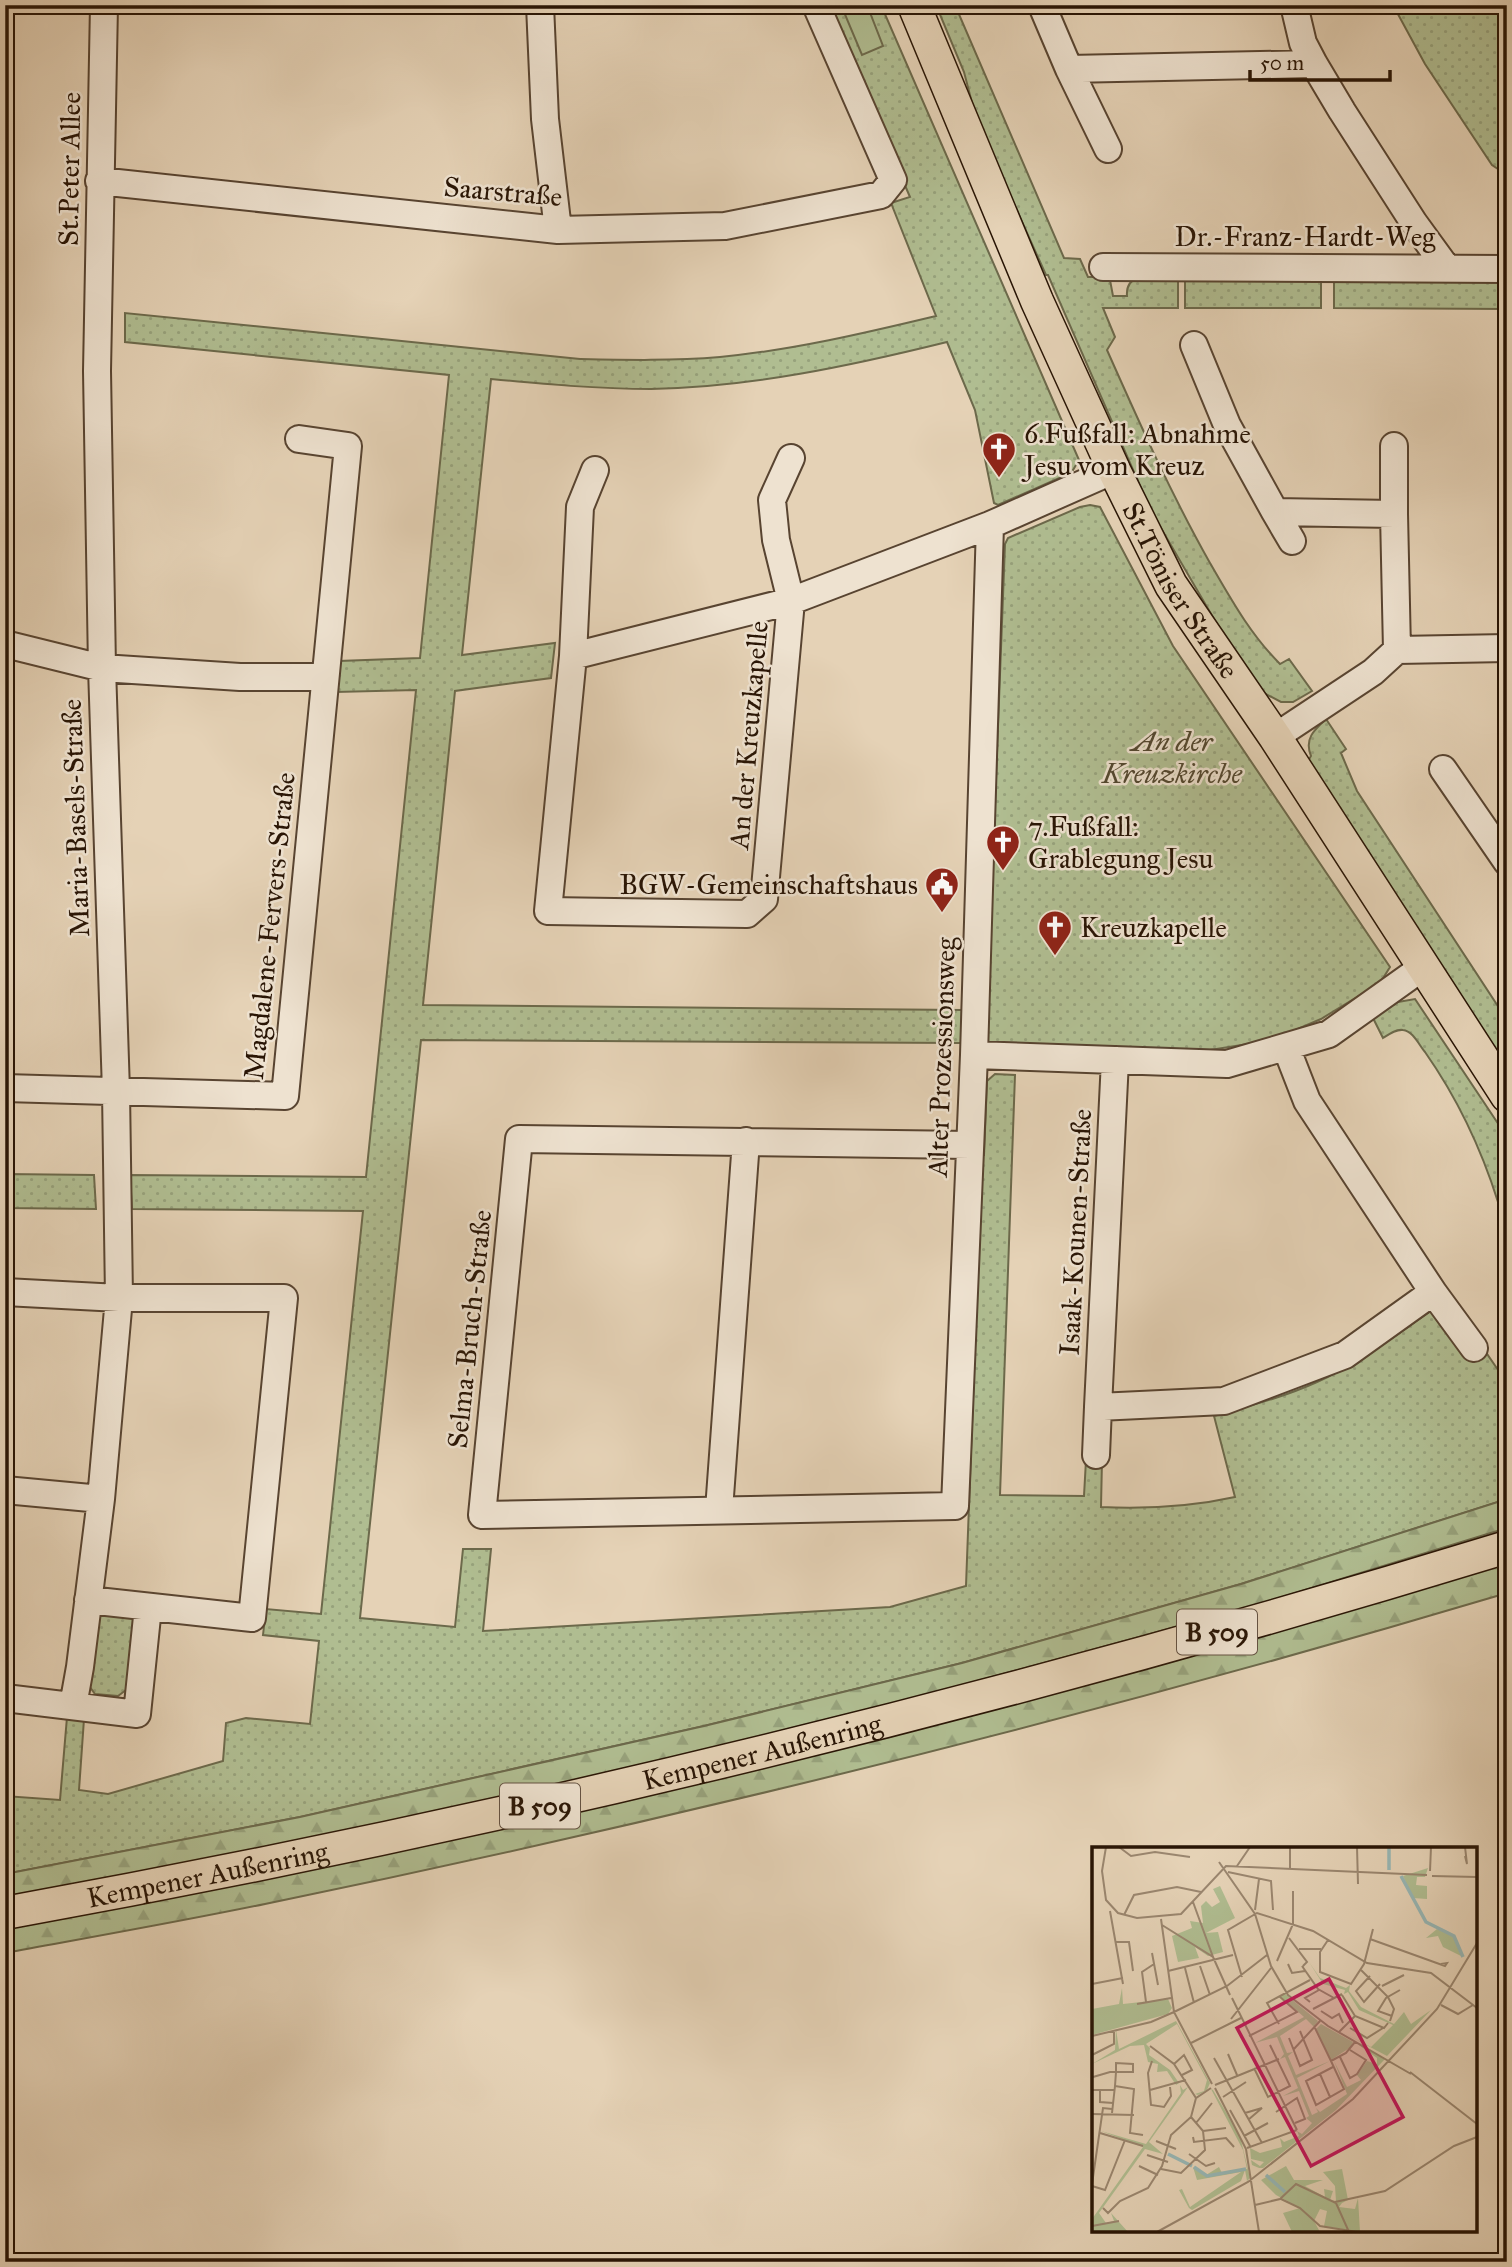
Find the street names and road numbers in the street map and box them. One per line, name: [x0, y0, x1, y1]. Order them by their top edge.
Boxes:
street label: St.Peter Allee: [51, 92, 88, 246]
street label: Saarstraße: [442, 169, 564, 214]
street label: Dr.-Franz-Hardt-Weg: [1175, 219, 1436, 254]
street label: St.Töniser Straße: [1115, 496, 1247, 685]
street label: An der Kreuzkapelle: [721, 619, 776, 852]
street label: Maria-Basels-Straße: [54, 698, 97, 938]
street label: Magdalene-Fervers-Straße: [236, 771, 303, 1081]
street label: Alter Prozessionsweg: [920, 936, 963, 1179]
street label: Isaak-Kounen-Straße: [1052, 1108, 1099, 1356]
street label: Selma-Bruch-Straße: [440, 1208, 499, 1450]
road number: B 509: [1177, 1610, 1257, 1654]
street label: Kempener Außenring: [639, 1706, 886, 1798]
road number: B 509: [500, 1784, 580, 1828]
street label: Kempener Außenring: [84, 1833, 332, 1916]

